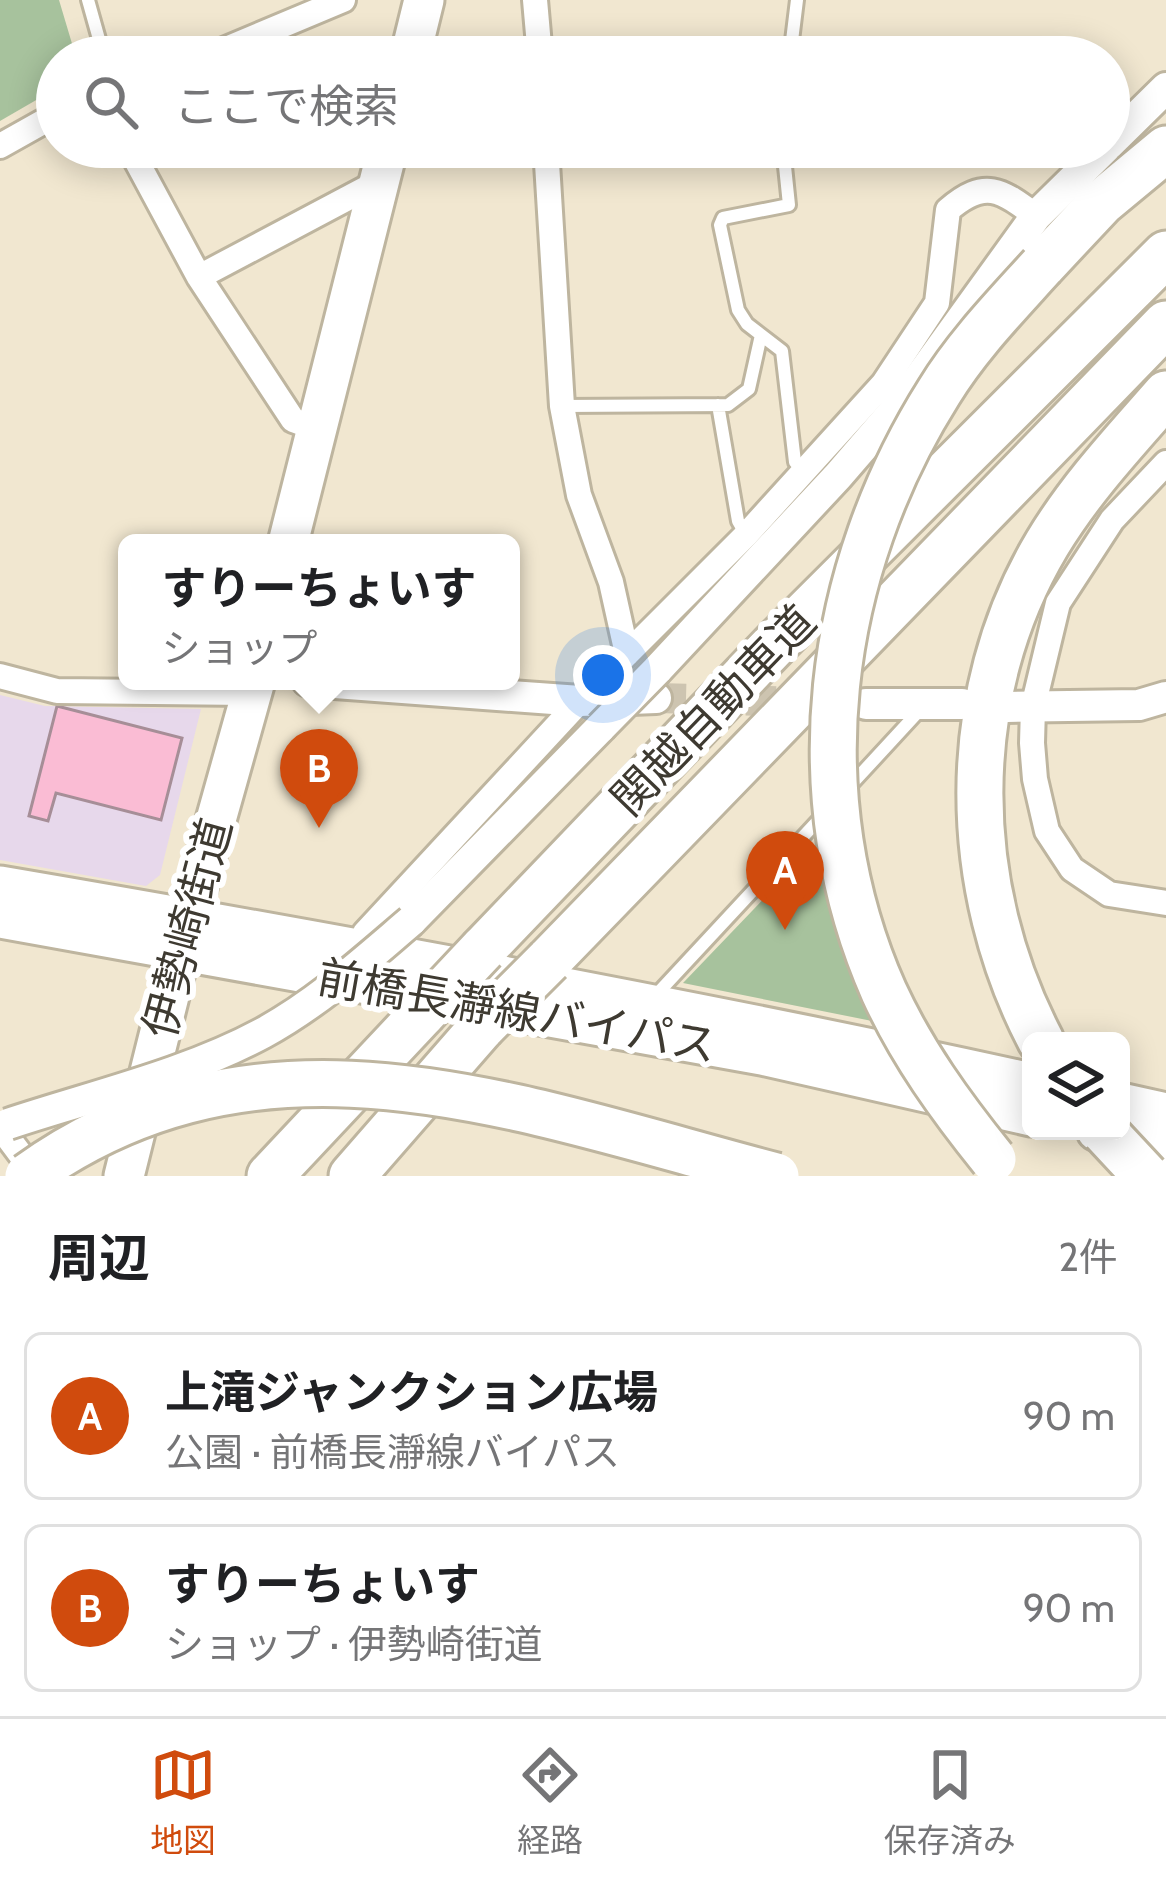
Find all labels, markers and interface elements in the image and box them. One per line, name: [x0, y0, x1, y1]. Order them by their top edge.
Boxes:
search box: [36, 36, 1130, 168]
icon: search: [78, 69, 144, 135]
text: ここで検索: [174, 79, 399, 133]
popup: [118, 534, 520, 690]
text: すりーちょいす: [161, 561, 477, 615]
street label: 関越自動車道: [600, 594, 826, 826]
text: ショップ: [161, 624, 318, 672]
your location: [573, 645, 633, 705]
pin: B: [280, 729, 358, 828]
street label: 伊勢崎街道: [132, 812, 242, 1044]
pin: A: [746, 831, 824, 930]
street label: 前橋長瀞線バイパス: [313, 949, 721, 1073]
map controls: [1022, 1032, 1130, 1140]
button: layers: [1022, 1032, 1130, 1140]
text: 周辺: [48, 1227, 150, 1289]
text: 2件: [1059, 1233, 1118, 1281]
text: 上滝ジャンクション広場: [165, 1365, 658, 1419]
text: A: [78, 1392, 102, 1440]
text: 90 m: [1023, 1392, 1115, 1440]
text: 公園 · 前橋長瀞線バイパス: [165, 1428, 620, 1476]
text: すりーちょいす: [165, 1557, 480, 1611]
text: B: [78, 1584, 102, 1632]
text: 90 m: [1023, 1584, 1115, 1632]
text: ショップ · 伊勢崎街道: [165, 1620, 543, 1668]
tab: 地図: [150, 1742, 216, 1862]
tab: 経路: [517, 1742, 583, 1862]
tab: 保存済み: [884, 1742, 1016, 1862]

